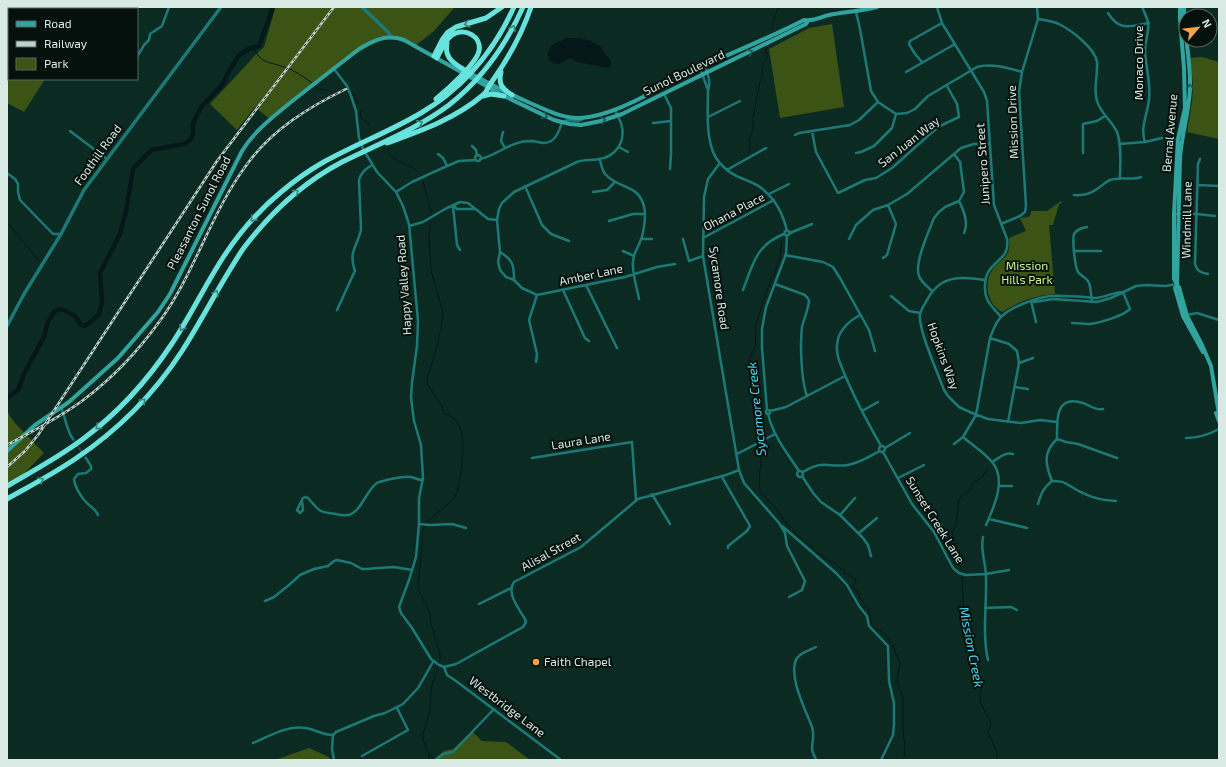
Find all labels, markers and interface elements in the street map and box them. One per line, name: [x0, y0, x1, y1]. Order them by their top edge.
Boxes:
legend: [8, 8, 138, 80]
north arrow: [1178, 8, 1218, 48]
text: Road: [44, 16, 72, 30]
text: N: [1200, 17, 1215, 30]
one-way arrow: [464, 19, 471, 28]
one-way arrow: [508, 25, 516, 33]
street label: Monaco Drive: [1131, 26, 1145, 100]
text: Railway: [44, 36, 88, 50]
street label: Sunol Boulevard: [641, 46, 727, 98]
one-way arrow: [746, 49, 753, 57]
text: Park: [44, 56, 69, 70]
one-way arrow: [1186, 84, 1194, 90]
street label: Mission Drive: [1004, 85, 1020, 159]
street label: Bernal Avenue: [1159, 93, 1179, 172]
one-way arrow: [540, 111, 548, 119]
street label: San Juan Way: [875, 113, 942, 169]
one-way arrow: [600, 116, 607, 125]
street label: Foothill Road: [70, 121, 124, 187]
one-way arrow: [416, 121, 423, 128]
street label: Junipero Street: [972, 122, 992, 205]
street label: Pleasanton Sunol Road: [163, 154, 233, 272]
street label: Windmill Lane: [1178, 181, 1194, 259]
street label: Ohana Place: [701, 189, 767, 233]
one-way arrow: [292, 190, 299, 197]
one-way arrow: [250, 215, 257, 222]
street label: Happy Valley Road: [393, 234, 413, 336]
street label: Sycamore Road: [707, 245, 733, 330]
park label: Mission Hills Park: [1001, 258, 1053, 286]
street label: Amber Lane: [558, 260, 624, 288]
one-way arrow: [211, 290, 218, 297]
street label: Hopkins Way: [925, 320, 963, 392]
one-way arrow: [179, 324, 186, 331]
water label: Sycamore Creek: [743, 361, 769, 457]
one-way arrow: [138, 398, 145, 405]
one-way arrow: [96, 422, 103, 429]
street label: Laura Lane: [550, 428, 611, 452]
street label: Sunset Creek Lane: [904, 474, 968, 565]
one-way arrow: [37, 477, 44, 484]
street label: Alisal Street: [518, 529, 583, 573]
water label: Mission Creek: [956, 605, 988, 689]
place label: Faith Chapel: [544, 654, 612, 668]
marker: Faith Chapel: [531, 657, 541, 667]
street label: Westbridge Lane: [467, 673, 548, 739]

